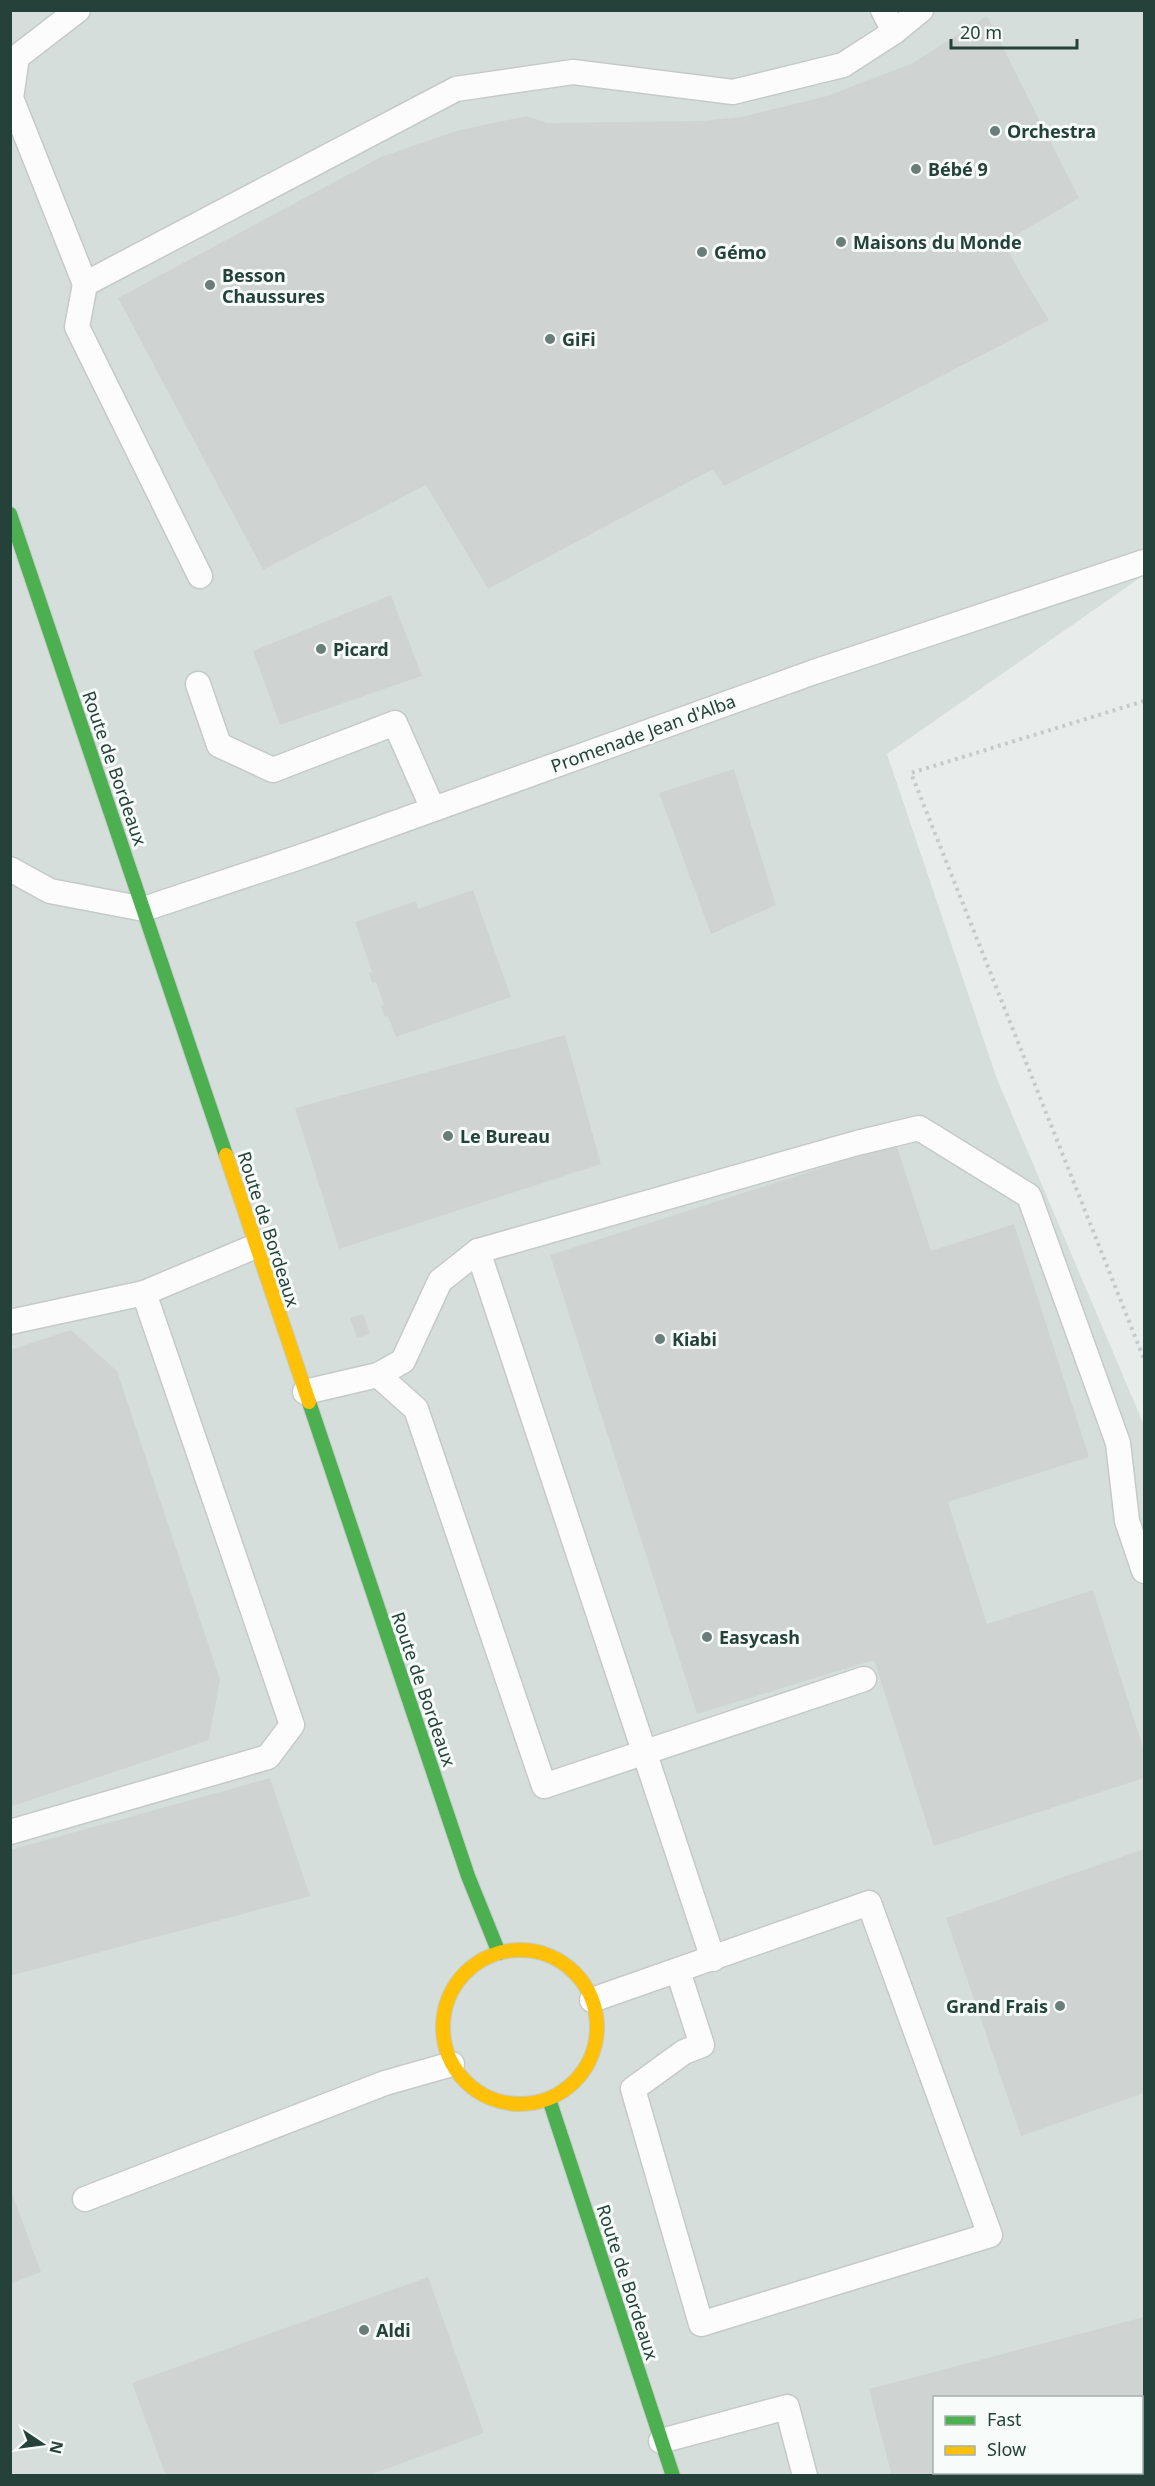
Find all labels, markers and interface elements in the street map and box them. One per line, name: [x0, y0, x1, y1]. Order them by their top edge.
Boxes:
scale bar: [951, 12, 1077, 50]
text: 20 m: [960, 20, 1002, 44]
place label: Orchestra: [1007, 119, 1096, 143]
marker: Orchestra: [988, 124, 1002, 138]
place label: Bébé 9: [928, 157, 988, 181]
marker: Bébé 9: [909, 162, 923, 176]
place label: Maisons du Monde: [853, 230, 1022, 254]
marker: Maisons du Monde: [834, 235, 848, 249]
place label: Gémo: [714, 240, 767, 264]
marker: Gémo: [695, 245, 709, 259]
place label: Besson Chaussures: [222, 263, 325, 308]
marker: Besson Chaussures: [203, 278, 217, 292]
place label: GiFi: [562, 327, 596, 351]
marker: GiFi: [543, 332, 557, 346]
place label: Picard: [333, 637, 389, 661]
marker: Picard: [314, 642, 328, 656]
street label: Route de Bordeaux: [77, 687, 153, 849]
street label: Promenade Jean d'Alba: [547, 688, 739, 778]
place label: Le Bureau: [460, 1124, 550, 1148]
marker: Le Bureau: [441, 1129, 455, 1143]
street label: Route de Bordeaux: [233, 1148, 306, 1310]
place label: Kiabi: [672, 1327, 717, 1351]
marker: Kiabi: [653, 1332, 667, 1346]
street label: Route de Bordeaux: [386, 1608, 462, 1770]
place label: Easycash: [719, 1625, 800, 1649]
marker: Easycash: [700, 1630, 714, 1644]
place label: Grand Frais: [946, 1994, 1048, 2018]
marker: Grand Frais: [1053, 1999, 1067, 2013]
street label: Route de Bordeaux: [592, 2201, 665, 2363]
place label: Aldi: [376, 2318, 411, 2342]
marker: Aldi: [357, 2323, 371, 2337]
legend: [933, 2396, 1143, 2474]
text: Fast: [987, 2407, 1022, 2431]
north arrow: [12, 2414, 72, 2474]
text: Slow: [987, 2437, 1026, 2461]
text: N: [44, 2439, 69, 2456]

